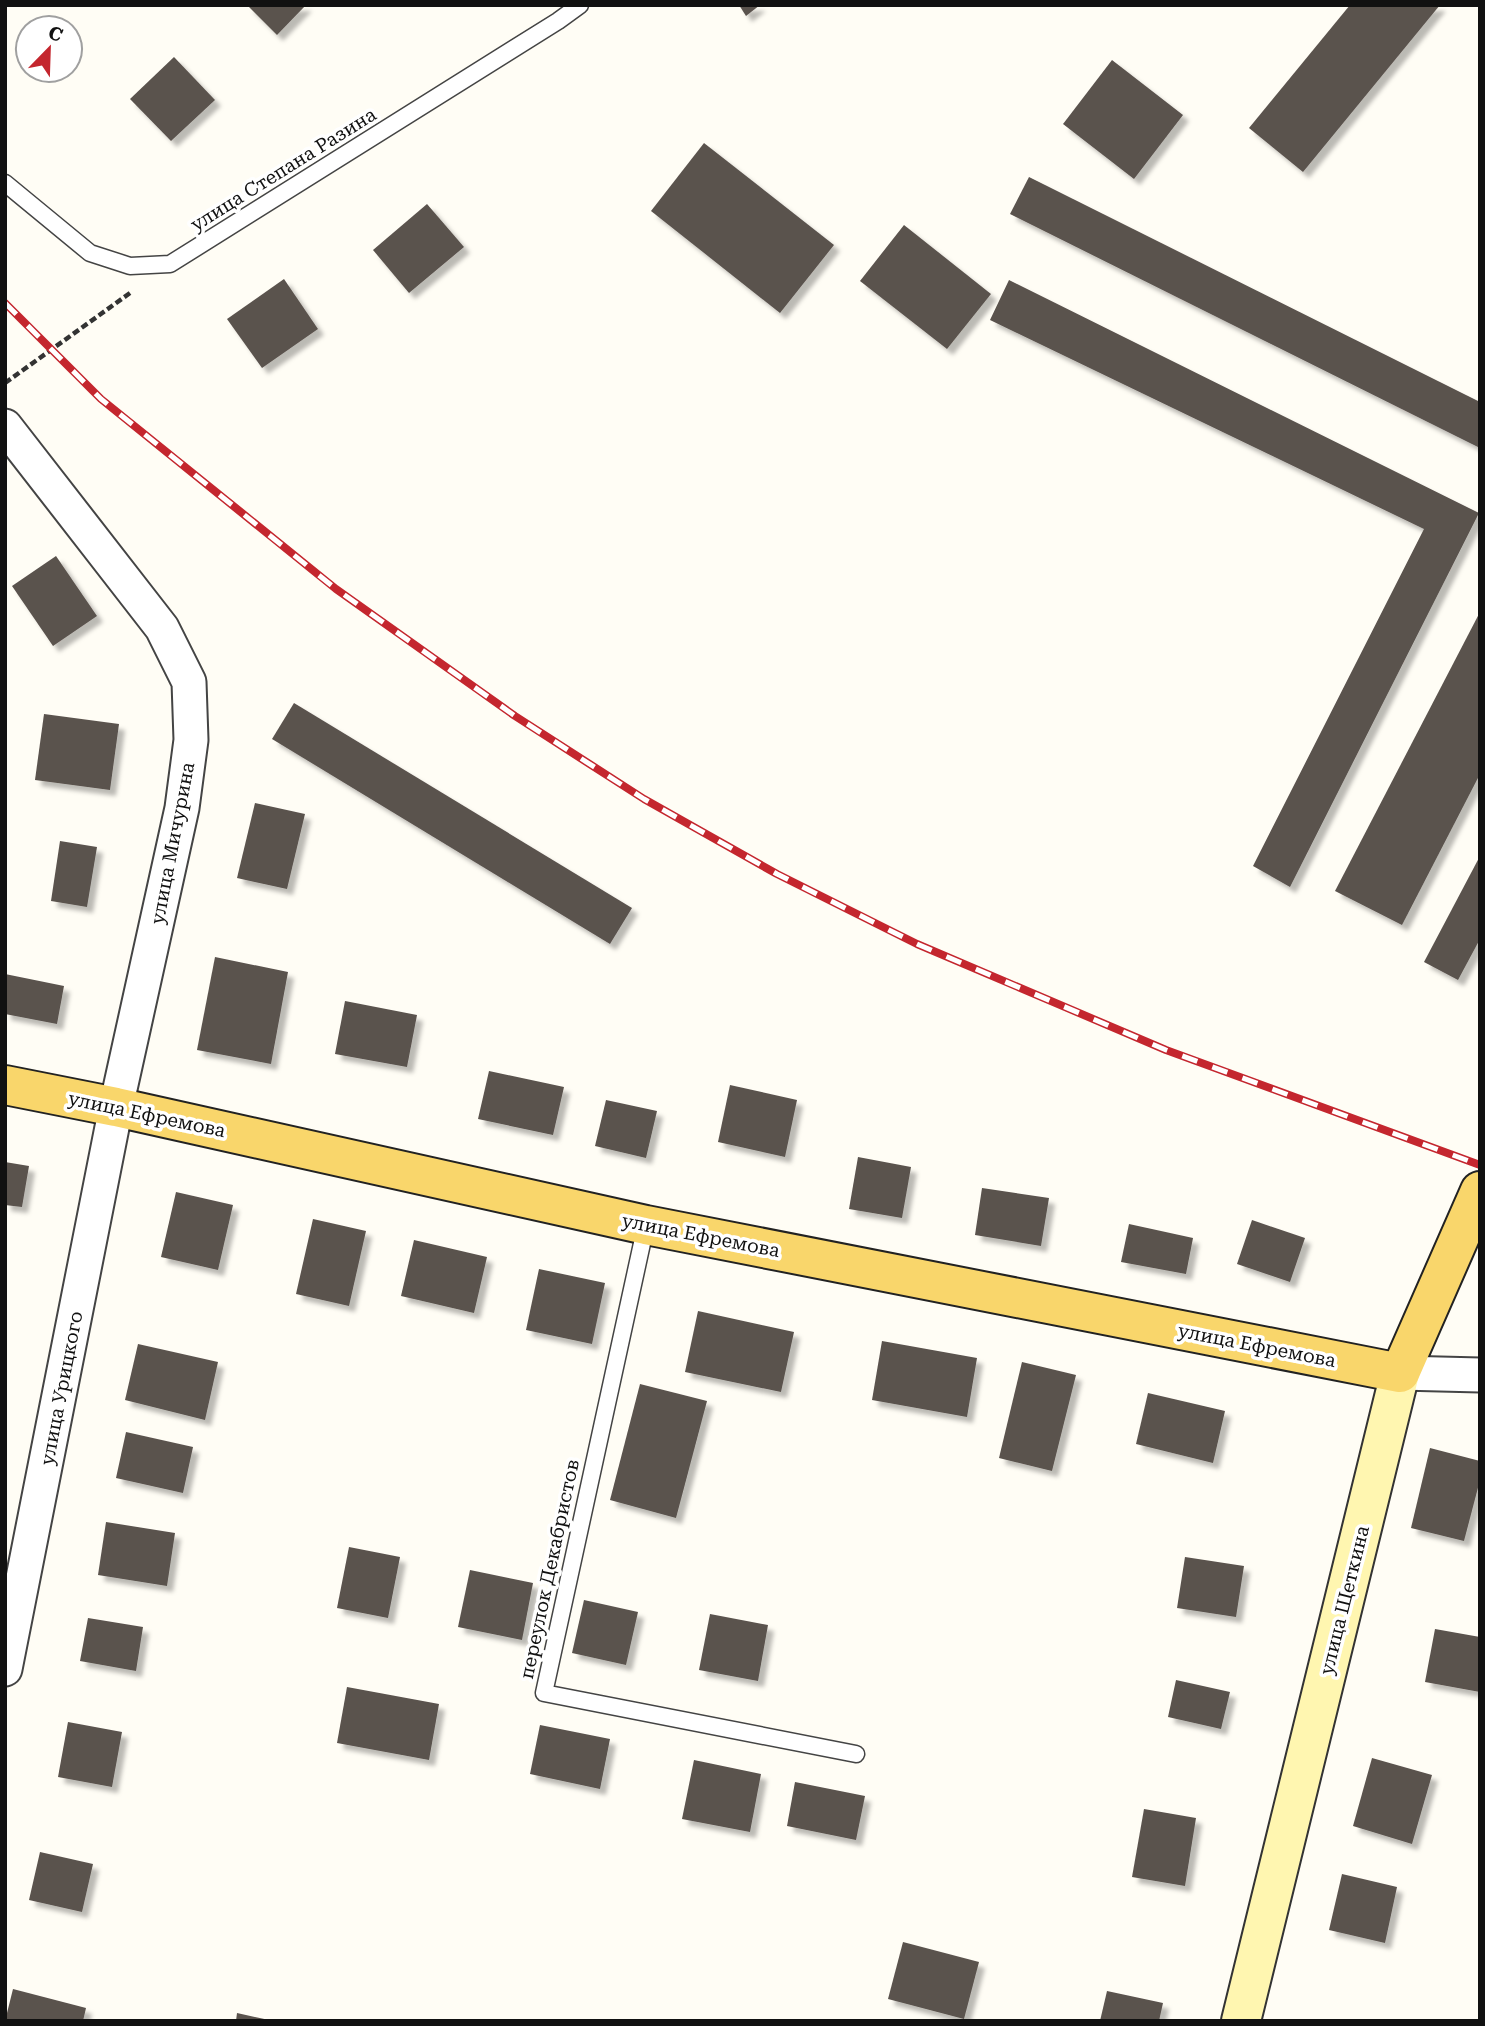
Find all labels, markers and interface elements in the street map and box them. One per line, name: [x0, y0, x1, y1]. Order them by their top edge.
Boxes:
north arrow: [14, 14, 84, 84]
text: С: [45, 21, 66, 47]
street label: улица Степана Разина: [186, 102, 381, 236]
street label: улица Мичурина: [145, 759, 200, 926]
street label: улица Ефремова: [66, 1087, 228, 1143]
street label: улица Ефремова: [620, 1209, 782, 1262]
street label: улица Урицкого: [35, 1309, 88, 1467]
street label: улица Ефремова: [1176, 1319, 1338, 1372]
street label: переулок Декабристов: [515, 1457, 584, 1681]
street label: улица Щеткина: [1315, 1522, 1374, 1677]

